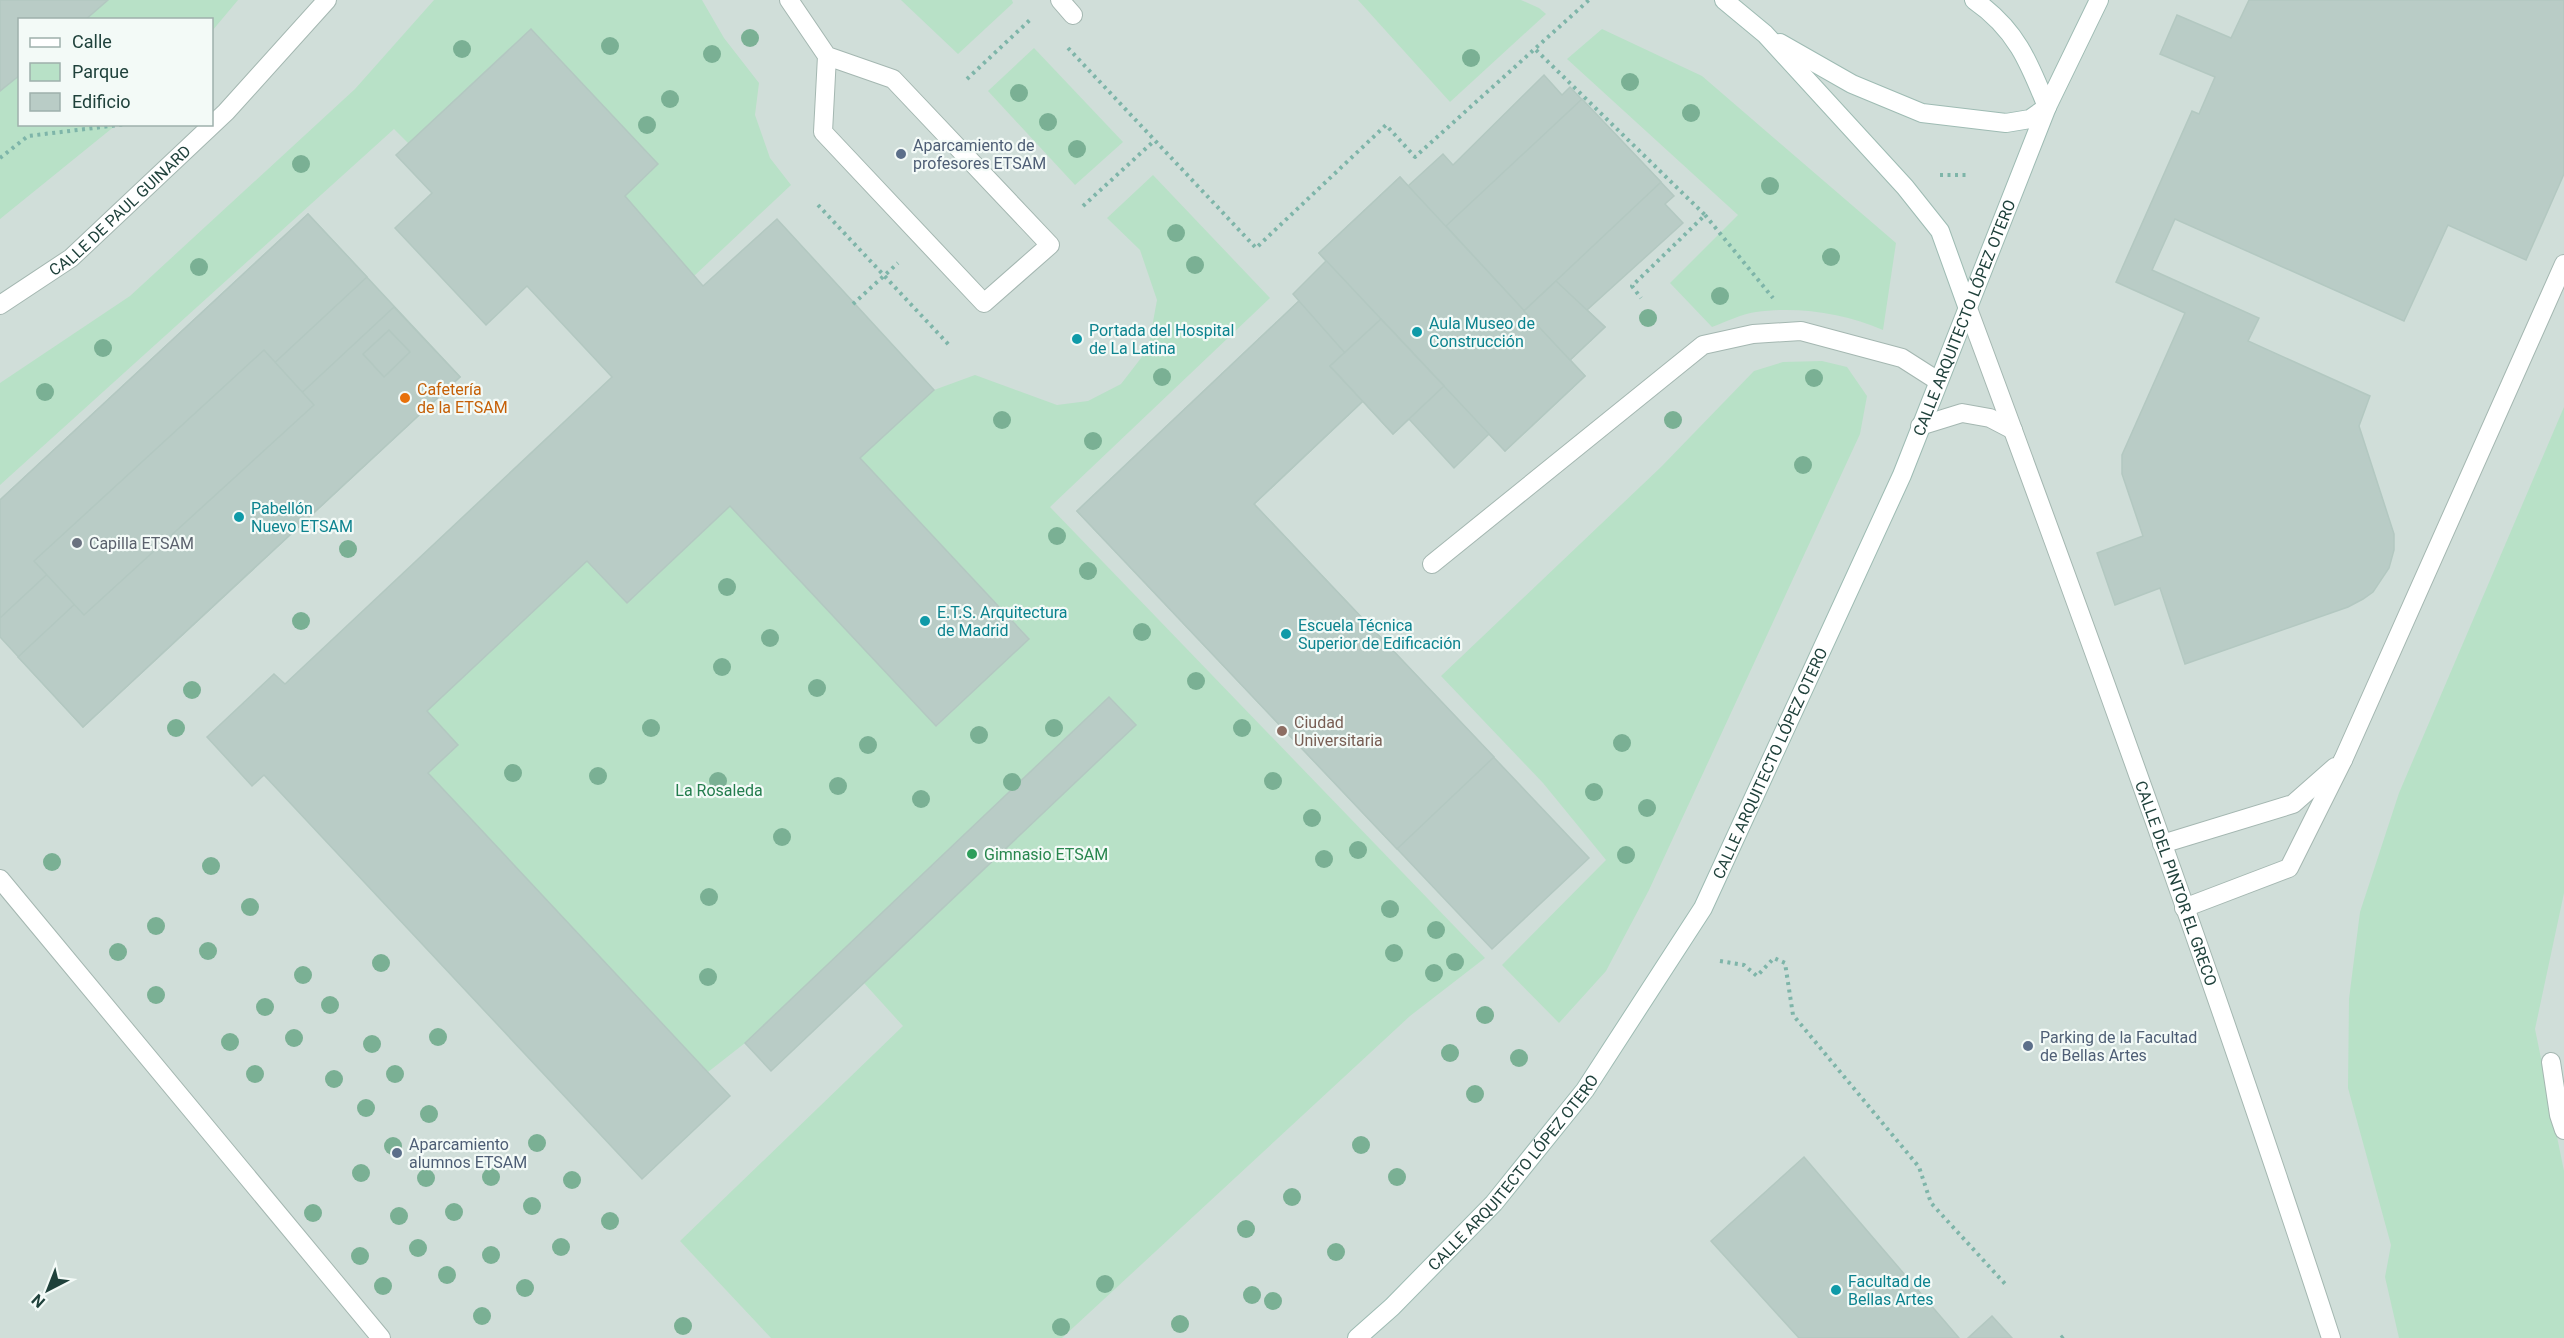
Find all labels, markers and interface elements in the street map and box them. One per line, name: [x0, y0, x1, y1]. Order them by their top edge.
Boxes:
legend: [18, 18, 213, 126]
text: Calle: [72, 31, 112, 52]
text: Parque: [72, 61, 129, 82]
text: Edificio: [72, 91, 131, 112]
place label: Aparcamiento de profesores ETSAM: [913, 136, 1046, 173]
street label: CALLE DE PAUL GUINARD: [45, 141, 194, 280]
marker: Aparcamiento de profesores ETSAM: [894, 147, 908, 161]
street label: CALLE ARQUITECTO LÓPEZ OTERO: [1909, 197, 2019, 439]
place label: Aula Museo de Construcción: [1429, 314, 1535, 351]
place label: Portada del Hospital de La Latina: [1089, 321, 1234, 358]
marker: Aula Museo de Construcción: [1410, 325, 1424, 339]
marker: Portada del Hospital de La Latina: [1070, 332, 1084, 346]
place label: Cafetería de la ETSAM: [417, 380, 508, 417]
marker: Cafetería de la ETSAM: [398, 391, 412, 405]
place label: Pabellón Nuevo ETSAM: [251, 499, 353, 536]
marker: Pabellón Nuevo ETSAM: [232, 510, 246, 524]
place label: Capilla ETSAM: [89, 534, 194, 553]
marker: Capilla ETSAM: [70, 536, 84, 550]
place label: E.T.S. Arquitectura de Madrid: [937, 603, 1068, 640]
marker: E.T.S. Arquitectura de Madrid: [918, 614, 932, 628]
place label: Escuela Técnica Superior de Edificación: [1298, 616, 1461, 653]
marker: Escuela Técnica Superior de Edificación: [1279, 627, 1293, 641]
street label: CALLE ARQUITECTO LÓPEZ OTERO: [1708, 644, 1831, 882]
place label: Ciudad Universitaria: [1294, 713, 1383, 750]
marker: Ciudad Universitaria: [1275, 724, 1289, 738]
street label: CALLE DEL PINTOR EL GRECO: [2131, 778, 2221, 988]
park label: La Rosaleda: [675, 781, 763, 800]
place label: Gimnasio ETSAM: [984, 845, 1108, 864]
marker: Gimnasio ETSAM: [965, 847, 979, 861]
place label: Parking de la Facultad de Bellas Artes: [2040, 1028, 2197, 1065]
marker: Parking de la Facultad de Bellas Artes: [2021, 1039, 2035, 1053]
street label: CALLE ARQUITECTO LÓPEZ OTERO: [1424, 1071, 1602, 1274]
place label: Aparcamiento alumnos ETSAM: [409, 1135, 527, 1172]
marker: Aparcamiento alumnos ETSAM: [390, 1146, 404, 1160]
north arrow: [18, 1260, 78, 1320]
place label: Facultad de Bellas Artes: [1848, 1272, 1933, 1309]
marker: Facultad de Bellas Artes: [1829, 1283, 1843, 1297]
text: N: [28, 1290, 49, 1312]

